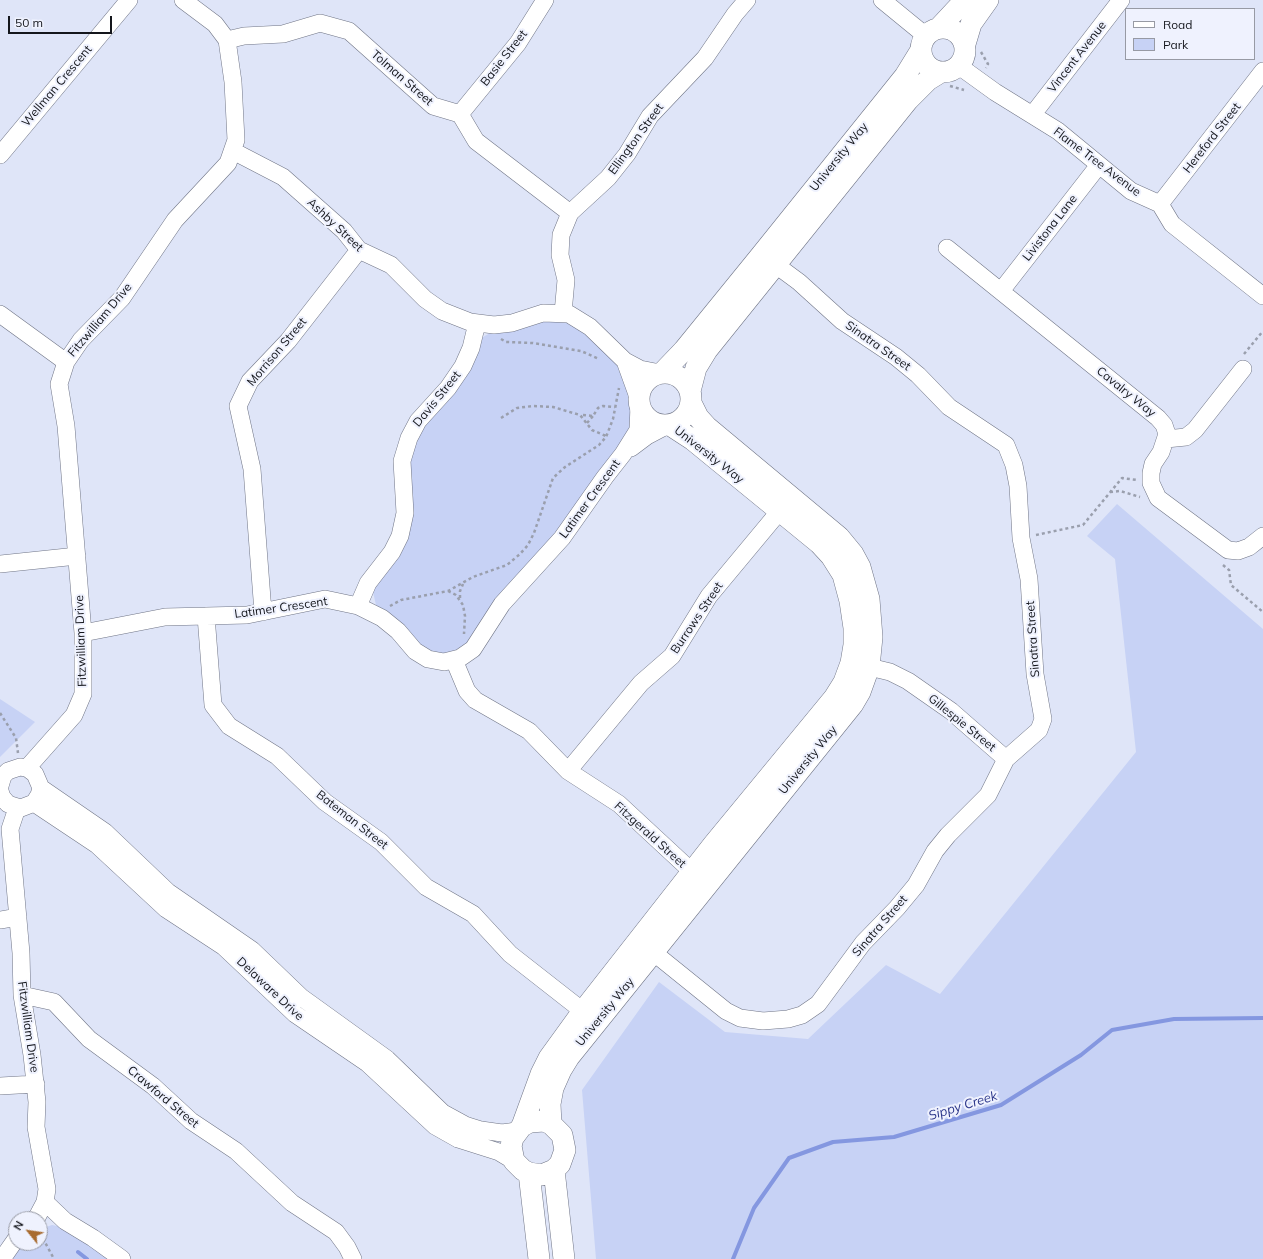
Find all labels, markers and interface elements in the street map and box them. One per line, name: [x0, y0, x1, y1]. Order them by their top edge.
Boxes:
scale bar: [10, 8, 114, 34]
legend: [1125, 8, 1255, 60]
text: 50 m: [15, 15, 43, 30]
text: Road: [1163, 17, 1192, 32]
street label: Vincent Avenue: [1045, 18, 1109, 96]
street label: Basie Street: [478, 27, 530, 89]
text: Park: [1163, 37, 1188, 52]
street label: Wellman Crescent: [19, 43, 95, 129]
street label: Tolman Street: [368, 47, 436, 109]
street label: Hereford Street: [1180, 100, 1244, 176]
street label: Ellington Street: [605, 101, 667, 177]
street label: University Way: [807, 120, 871, 194]
street label: Flame Tree Avenue: [1051, 124, 1143, 200]
street label: Livistona Lane: [1020, 192, 1080, 264]
street label: Ashby Street: [304, 195, 366, 255]
street label: Fitzwilliam Drive: [65, 280, 135, 360]
street label: Morrison Street: [244, 315, 310, 389]
street label: Sinatra Street: [843, 318, 913, 374]
street label: Cavalry Way: [1094, 364, 1158, 420]
street label: Davis Street: [410, 368, 464, 430]
street label: University Way: [671, 423, 747, 487]
street label: Latimer Crescent: [557, 457, 623, 541]
street label: Burrows Street: [668, 580, 726, 656]
street label: Latimer Crescent: [234, 594, 328, 622]
street label: Fitzwilliam Drive: [72, 595, 90, 687]
street label: Sinatra Street: [1023, 600, 1043, 678]
street label: Gillespie Street: [925, 691, 999, 755]
street label: University Way: [776, 723, 840, 797]
street label: Bateman Street: [313, 788, 391, 852]
street label: Fitzgerald Street: [611, 799, 689, 871]
street label: Sinatra Street: [849, 892, 911, 960]
street label: Delaware Drive: [234, 954, 306, 1024]
street label: University Way: [573, 975, 637, 1049]
street label: Fitzwilliam Drive: [14, 981, 42, 1073]
street label: Crawford Street: [124, 1063, 202, 1131]
water label: Sippy Creek: [927, 1088, 999, 1124]
north arrow: [8, 1211, 48, 1251]
text: N: [10, 1218, 27, 1233]

